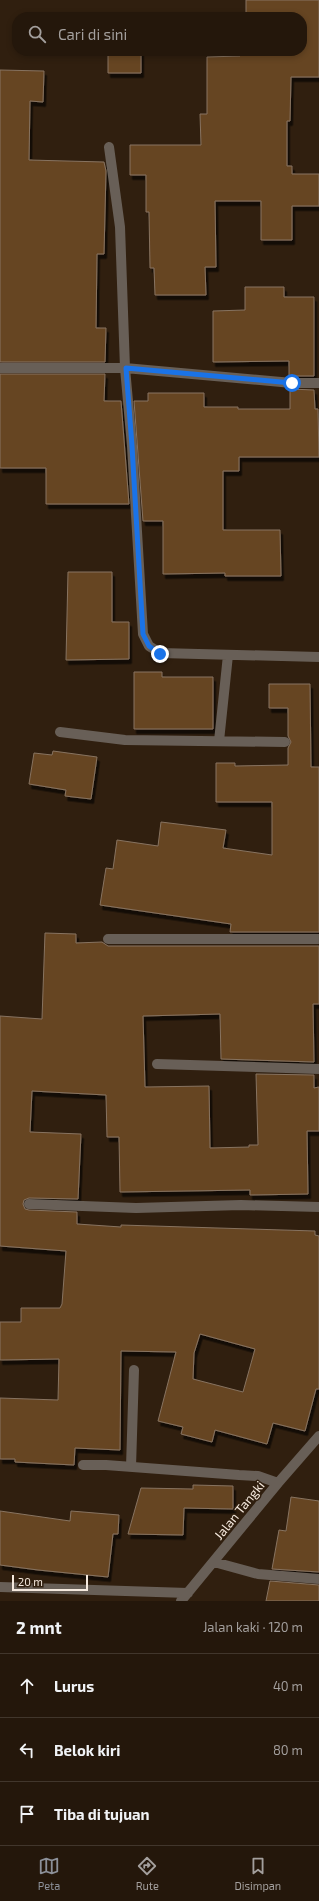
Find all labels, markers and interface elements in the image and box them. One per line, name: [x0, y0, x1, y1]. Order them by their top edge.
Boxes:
search box: [12, 12, 307, 56]
icon: search: [26, 23, 48, 45]
text: Cari di sini: [58, 25, 127, 43]
route start: [283, 374, 301, 392]
route end: [151, 645, 169, 663]
street label: Jalan Tangki: [210, 1477, 268, 1543]
scale bar: [12, 1573, 88, 1592]
text: 20 m: [18, 1575, 43, 1588]
text: 2 mnt: [16, 1617, 62, 1637]
text: Jalan kaki · 120 m: [203, 1619, 303, 1635]
icon: ahead: [16, 1675, 38, 1697]
text: Lurus: [54, 1677, 94, 1695]
text: 40 m: [273, 1678, 303, 1694]
icon: left: [16, 1739, 38, 1761]
text: Belok kiri: [54, 1741, 120, 1759]
text: 80 m: [273, 1742, 303, 1758]
icon: arrive: [16, 1803, 38, 1825]
text: Tiba di tujuan: [54, 1805, 150, 1823]
tab: Peta: [38, 1855, 60, 1892]
tab: Rute: [136, 1855, 159, 1892]
tab: Disimpan: [234, 1855, 281, 1892]

